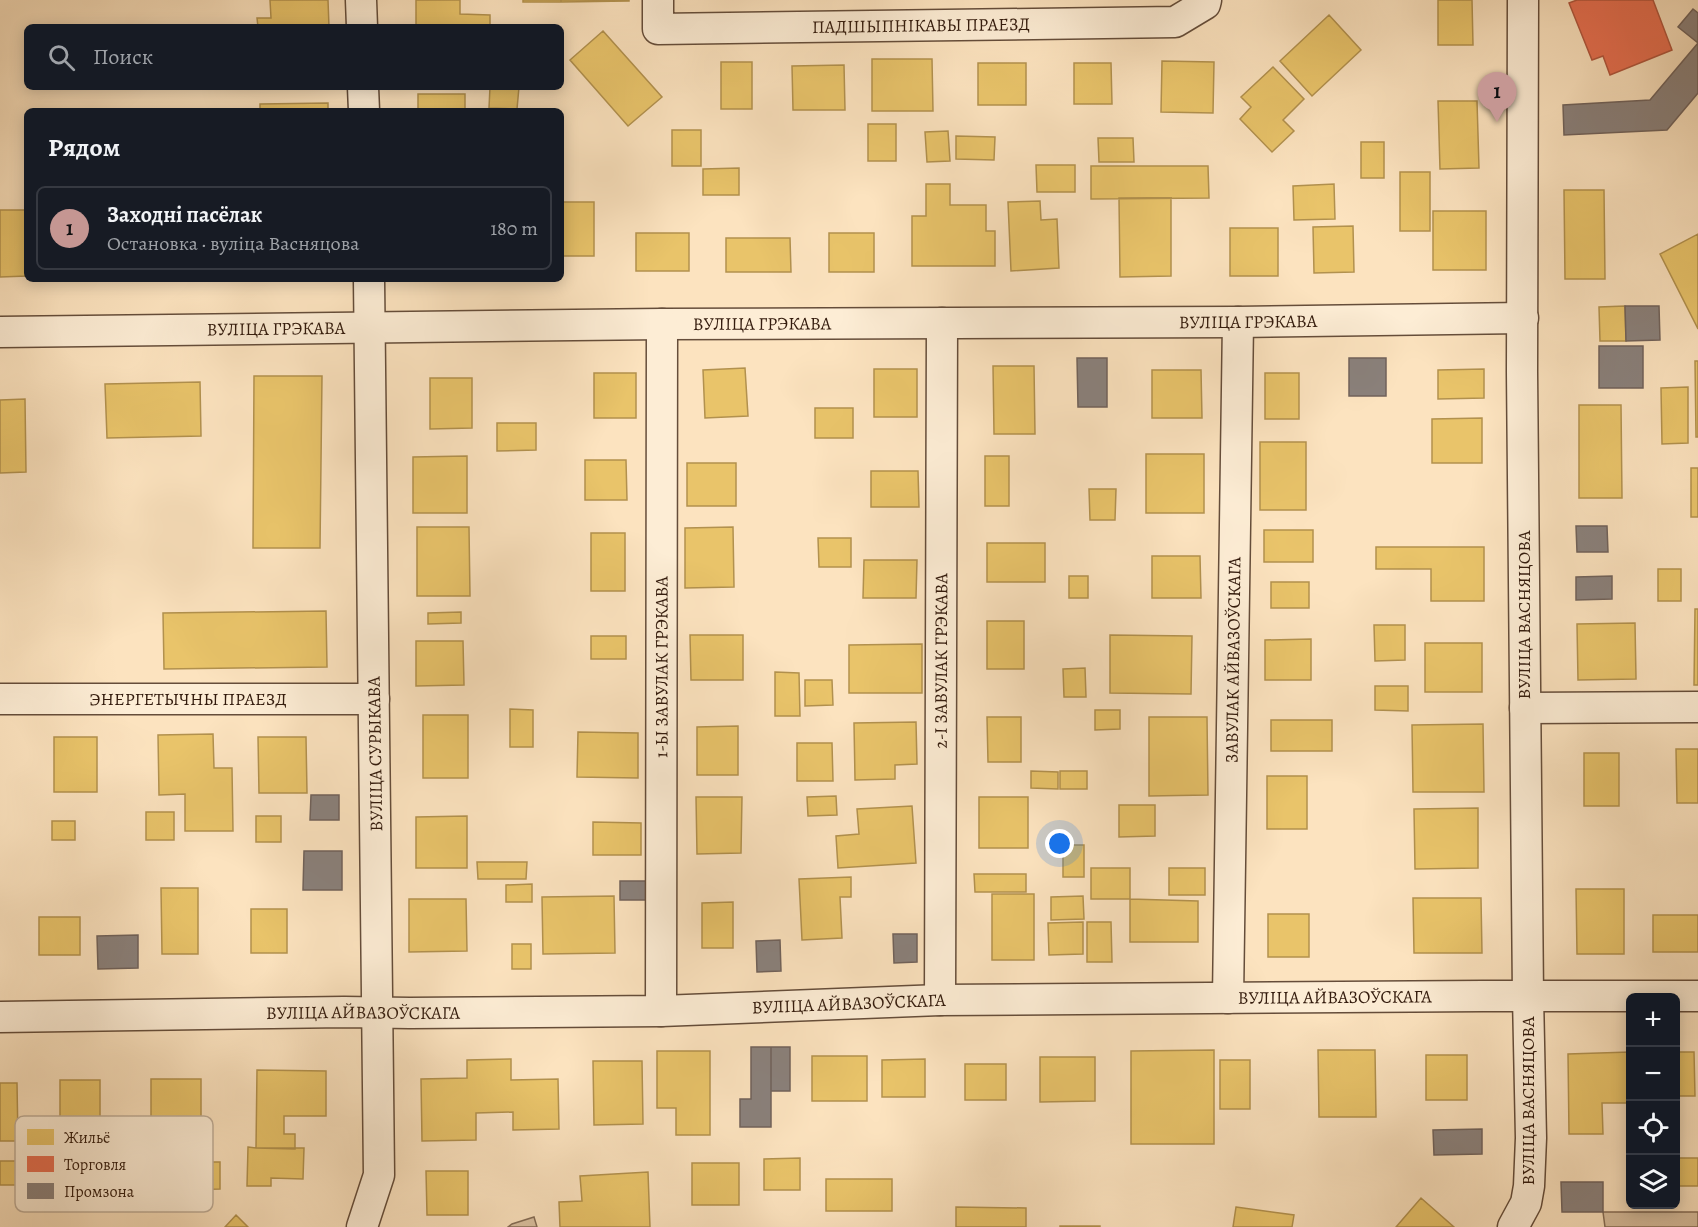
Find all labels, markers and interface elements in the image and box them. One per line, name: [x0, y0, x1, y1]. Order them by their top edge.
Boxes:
street label: ПАДШЫПНІКАВЫ ПРАЕЗД: [812, 12, 1030, 39]
search box: [24, 24, 564, 90]
icon: search: [45, 41, 78, 74]
text: Поиск: [93, 42, 153, 72]
pin: 1: [1478, 72, 1516, 122]
text: Рядом: [48, 130, 120, 165]
text: Заходні пасёлак: [107, 200, 262, 230]
text: 1: [66, 215, 73, 242]
text: 180 m: [490, 215, 538, 242]
text: Остановка · вуліца Васняцова: [107, 230, 359, 257]
street label: ВУЛІЦА ГРЭКАВА: [1179, 309, 1318, 334]
street label: ВУЛІЦА ГРЭКАВА: [693, 311, 832, 336]
street label: ВУЛІЦА ГРЭКАВА: [207, 316, 346, 342]
street label: ВУЛІЦА ВАСНЯЦОВА: [1512, 530, 1536, 699]
street label: ЗАВУЛАК АЙВАЗОЎСКАГА: [1219, 556, 1247, 763]
street label: 2-І ЗАВУЛАК ГРЭКАВА: [929, 573, 953, 749]
street label: 1-Ы ЗАВУЛАК ГРЭКАВА: [649, 576, 674, 758]
street label: ВУЛІЦА СУРЫКАВА: [362, 676, 388, 832]
street label: ЭНЕРГЕТЫЧНЫ ПРАЕЗД: [89, 687, 287, 711]
your location: [1045, 829, 1074, 858]
street label: ВУЛІЦА АЙВАЗОЎСКАГА: [1238, 984, 1432, 1010]
street label: ВУЛІЦА АЙВАЗОЎСКАГА: [751, 988, 946, 1019]
map controls: [1626, 993, 1680, 1209]
button: +: [1626, 993, 1680, 1047]
street label: ВУЛІЦА АЙВАЗОЎСКАГА: [266, 1000, 461, 1025]
street label: ВУЛІЦА ВАСНЯЦОВА: [1516, 1016, 1540, 1185]
button: −: [1626, 1047, 1680, 1101]
button: locate: [1626, 1101, 1680, 1155]
legend: [15, 1116, 213, 1212]
text: Жильё: [64, 1127, 110, 1149]
text: Торговля: [64, 1154, 127, 1176]
button: layers: [1626, 1155, 1680, 1209]
text: Промзона: [64, 1181, 135, 1203]

